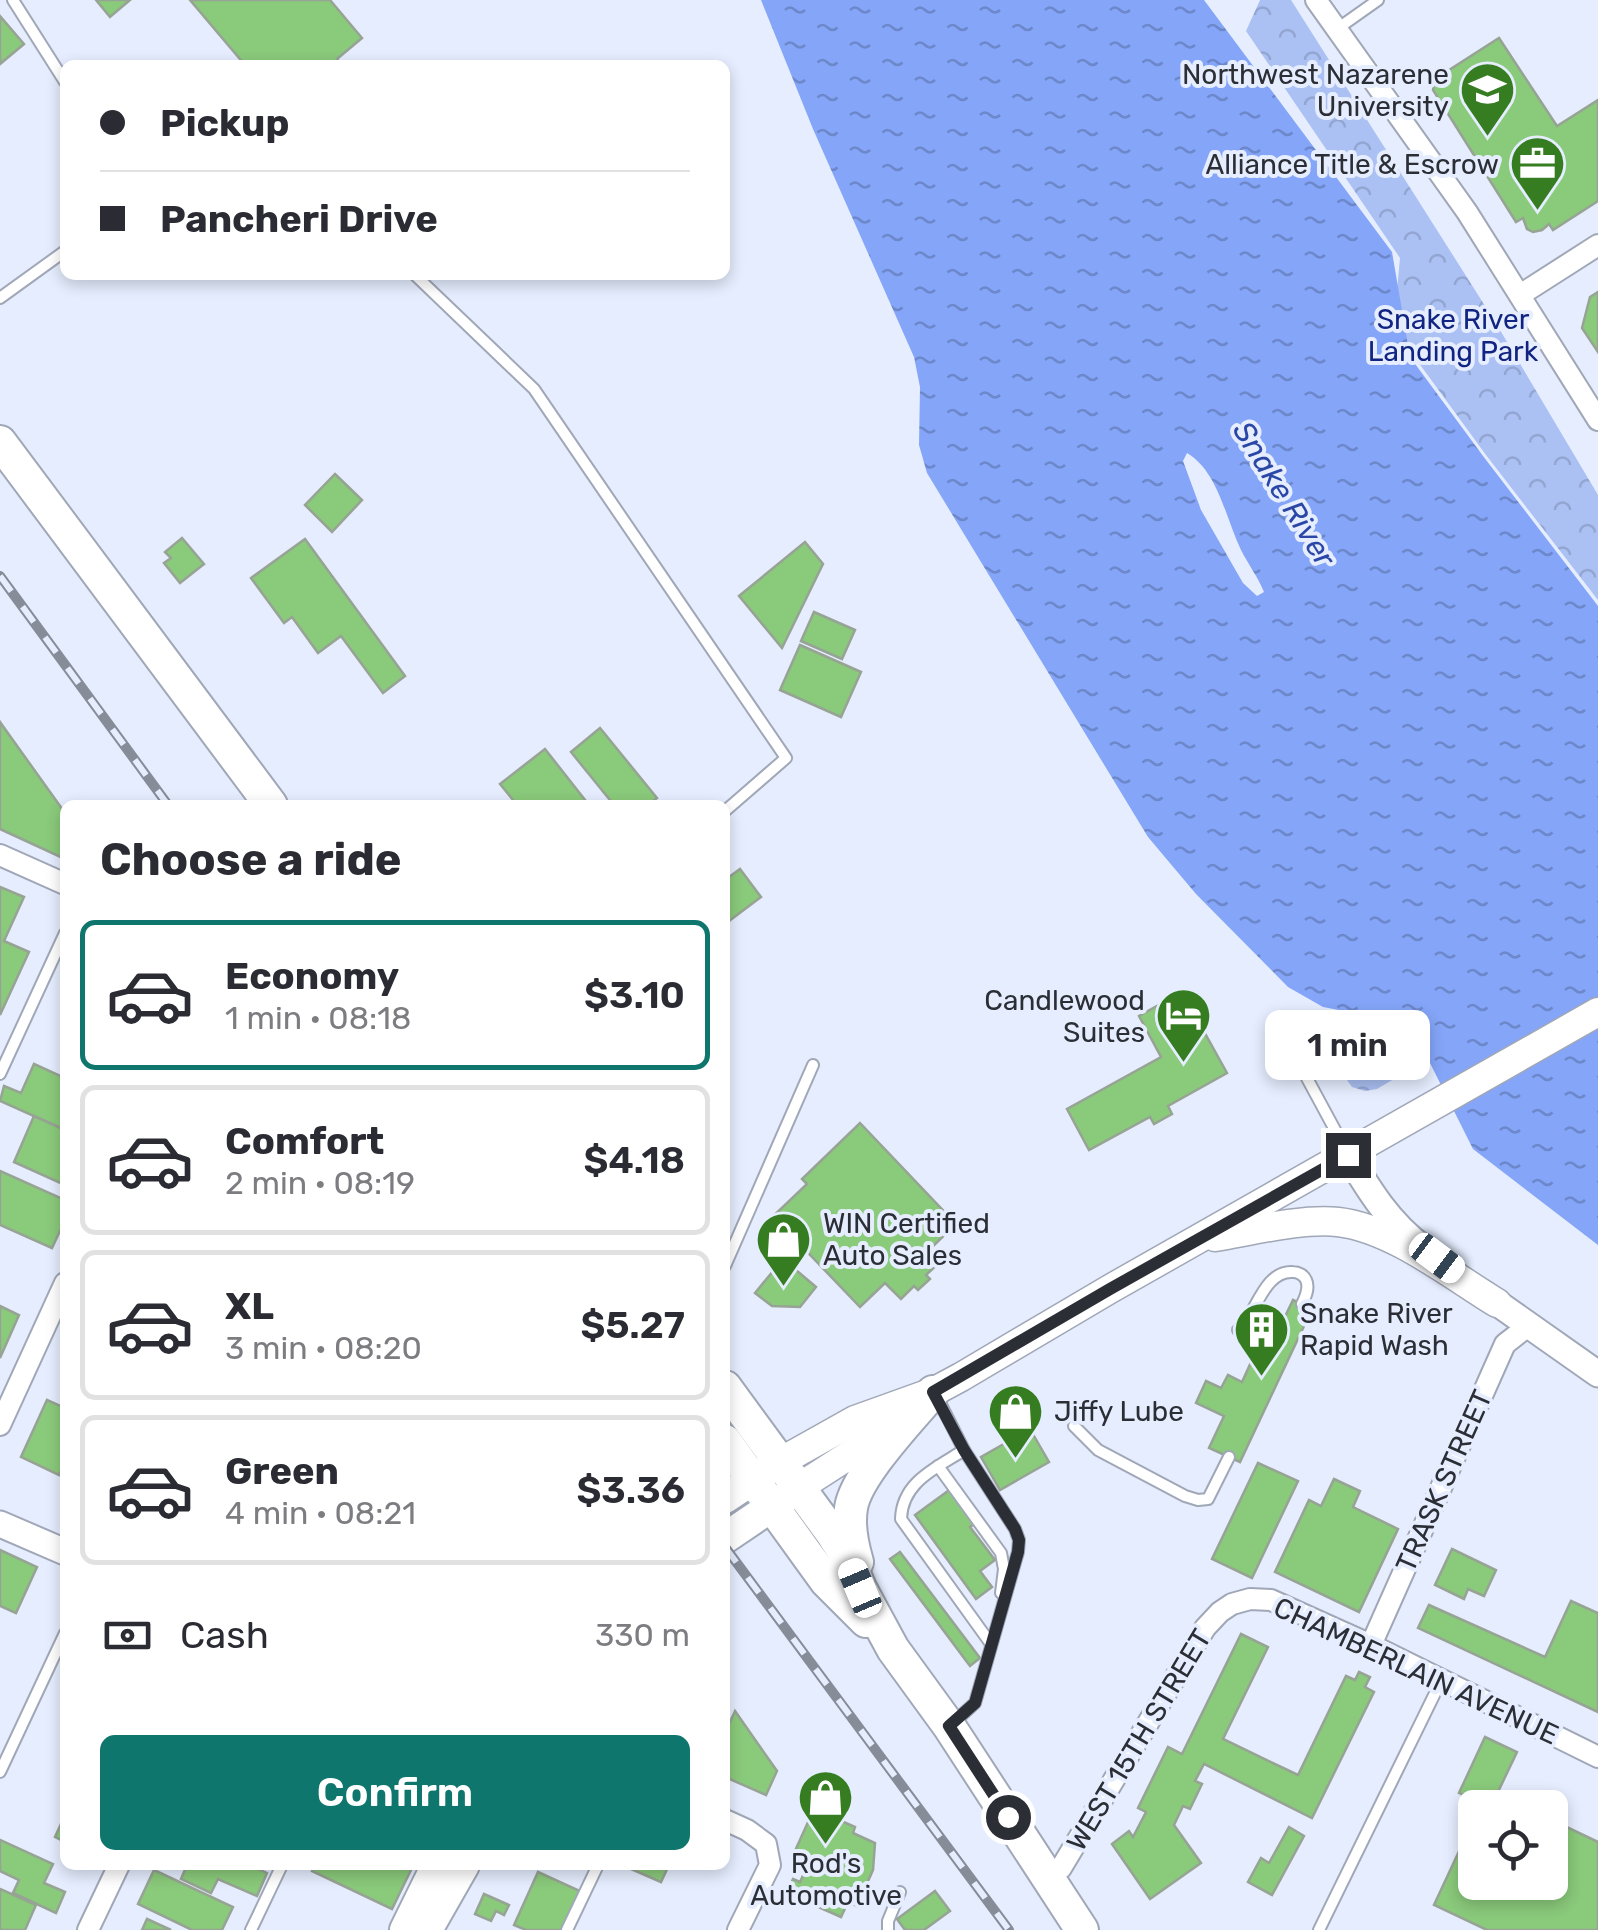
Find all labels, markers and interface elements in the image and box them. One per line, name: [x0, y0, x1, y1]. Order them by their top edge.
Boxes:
place label: Northwest Nazarene University: [1182, 58, 1449, 123]
school or university icon: Northwest Nazarene University: [1458, 60, 1518, 139]
text: Pickup: [160, 100, 289, 146]
office icon: Alliance Title & Escrow: [1508, 134, 1568, 213]
place label: Alliance Title & Escrow: [1205, 148, 1499, 181]
text: Pancheri Drive: [160, 196, 438, 242]
park label: Snake River Landing Park: [1368, 303, 1539, 368]
water label: Snake River: [1225, 415, 1344, 575]
text: Choose a ride: [100, 833, 402, 886]
icon: car: [105, 950, 195, 1040]
text: Economy: [225, 953, 399, 999]
text: $3.10: [584, 972, 685, 1018]
place label: Candlewood Suites: [984, 984, 1145, 1049]
hotel icon: Candlewood Suites: [1154, 986, 1214, 1065]
text: 1 min · 08:18: [225, 999, 411, 1037]
callout: 1 min: [1266, 1010, 1430, 1080]
text: 1 min: [1307, 1026, 1388, 1064]
icon: car: [105, 1115, 195, 1205]
text: Comfort: [225, 1118, 384, 1164]
route end: [1326, 1133, 1371, 1178]
text: $4.18: [584, 1137, 685, 1183]
text: 2 min · 08:19: [225, 1164, 415, 1202]
place label: WIN Certified Auto Sales: [823, 1207, 990, 1272]
shop icon: WIN Certified Auto Sales: [754, 1209, 814, 1288]
car: [1404, 1228, 1470, 1288]
icon: car: [105, 1280, 195, 1370]
text: XL: [225, 1283, 274, 1329]
place label: Snake River Rapid Wash: [1300, 1297, 1453, 1362]
building icon: Snake River Rapid Wash: [1231, 1299, 1291, 1378]
text: $5.27: [581, 1302, 685, 1348]
text: 3 min · 08:20: [225, 1329, 422, 1367]
shop icon: Jiffy Lube: [985, 1381, 1045, 1460]
street label: TRASK STREET: [1389, 1385, 1499, 1577]
place label: Jiffy Lube: [1054, 1395, 1184, 1428]
icon: car: [105, 1445, 195, 1535]
text: Green: [225, 1448, 339, 1494]
text: $3.36: [576, 1467, 685, 1513]
text: 4 min · 08:21: [225, 1494, 416, 1532]
car: [834, 1555, 886, 1621]
street label: CHAMBERLAIN AVENUE: [1268, 1591, 1564, 1751]
icon: cash: [100, 1608, 155, 1663]
text: Cash: [180, 1612, 269, 1658]
text: 330 m: [595, 1616, 690, 1654]
street label: WEST 15TH STREET: [1060, 1623, 1218, 1857]
button: Confirm: [100, 1735, 690, 1850]
shop icon: Rod's Automotive: [796, 1767, 856, 1846]
map controls: [1458, 1790, 1568, 1900]
button: locate: [1458, 1790, 1568, 1900]
route start: [986, 1795, 1031, 1840]
place label: Rod's Automotive: [750, 1847, 902, 1912]

